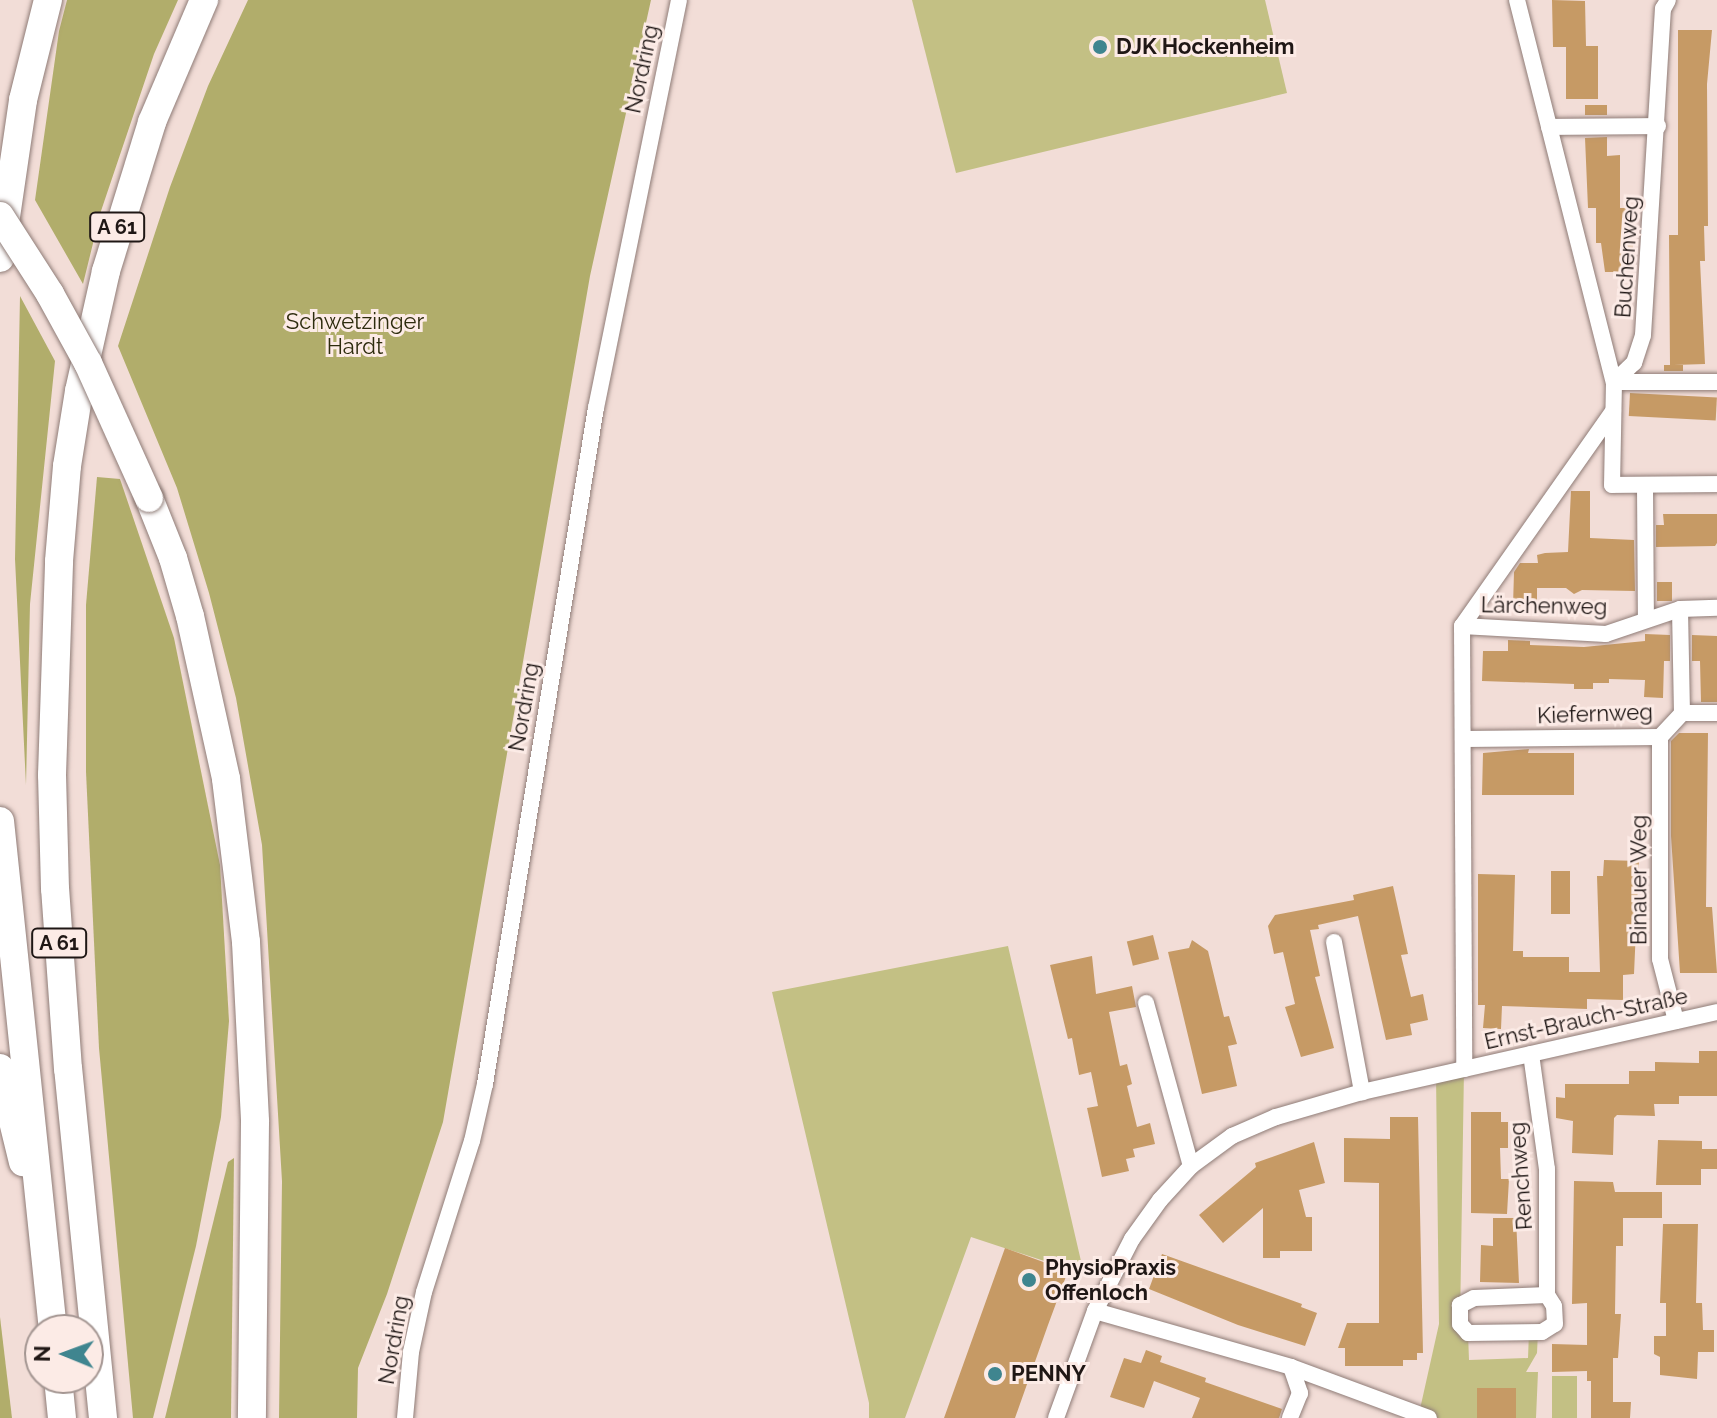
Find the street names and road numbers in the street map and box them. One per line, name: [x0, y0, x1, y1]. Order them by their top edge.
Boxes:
street label: Nordring: [620, 22, 664, 116]
street label: Buchenweg: [1610, 195, 1644, 319]
road number: A 61: [87, 211, 147, 243]
street label: Lärchenweg: [1480, 592, 1608, 620]
street label: Nordring: [503, 660, 545, 754]
street label: Kiefernweg: [1537, 699, 1653, 729]
street label: Binauer Weg: [1626, 814, 1652, 946]
road number: A 61: [29, 927, 89, 959]
street label: Ernst-Brauch-Straße: [1482, 983, 1690, 1055]
street label: Renchweg: [1504, 1121, 1538, 1231]
street label: Nordring: [373, 1293, 415, 1387]

